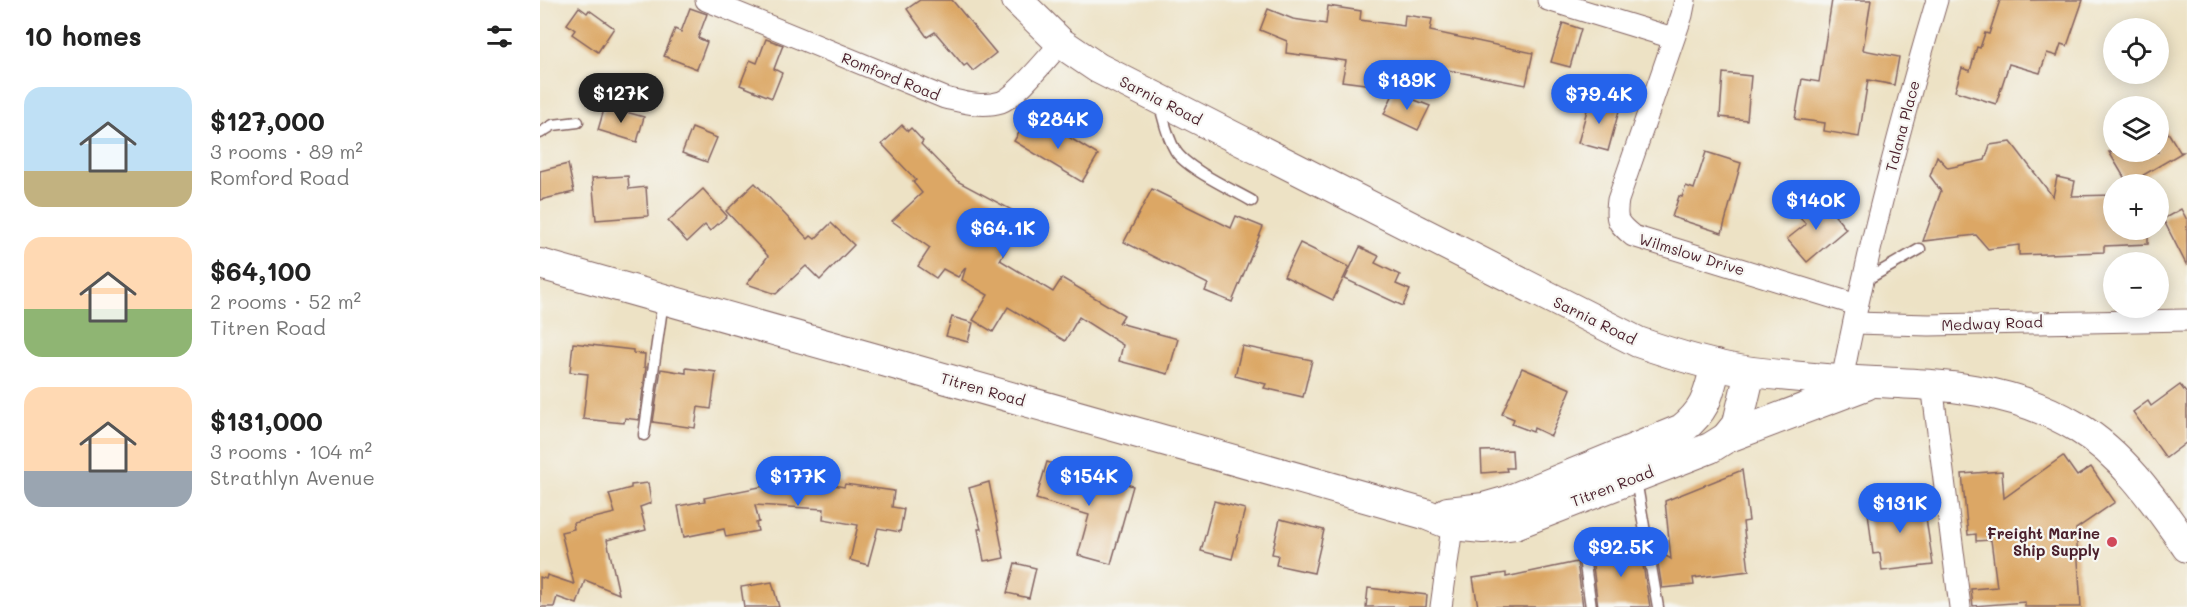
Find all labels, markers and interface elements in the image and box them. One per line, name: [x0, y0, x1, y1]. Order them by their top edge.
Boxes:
map controls: [2103, 18, 2169, 318]
button: locate: [2103, 18, 2169, 84]
text: 10 homes: [24, 19, 142, 53]
icon: filters: [483, 20, 516, 53]
street label: Romford Road: [839, 47, 943, 105]
pin: $189K: [1365, 60, 1449, 111]
text: $189K: [1378, 66, 1436, 92]
street label: Sarnia Road: [1116, 71, 1206, 129]
pin: $127K: [579, 73, 663, 124]
pin: $79.4K: [1550, 74, 1648, 125]
street label: Talana Place: [1880, 78, 1924, 174]
text: $127K: [593, 79, 649, 105]
text: $79.4K: [1565, 80, 1633, 106]
button: layers: [2103, 96, 2169, 162]
pin: $284K: [1016, 99, 1100, 150]
text: $127,000: [210, 104, 325, 138]
text: $284K: [1027, 105, 1089, 131]
icon: home: [72, 111, 144, 183]
text: 3 rooms · 89 m²: [210, 138, 363, 164]
text: Romford Road: [210, 164, 349, 190]
button: +: [2103, 174, 2169, 240]
pin: $140K: [1774, 180, 1858, 231]
text: $140K: [1786, 186, 1846, 212]
pin: $64.1K: [954, 208, 1052, 259]
text: $64.1K: [970, 214, 1036, 240]
street label: Wilmslow Drive: [1637, 228, 1747, 280]
button: −: [2103, 252, 2169, 318]
text: $64,100: [210, 254, 311, 288]
icon: home: [72, 261, 144, 333]
text: 2 rooms · 52 m²: [210, 288, 361, 314]
street label: Sarnia Road: [1550, 291, 1640, 349]
street label: Medway Road: [1941, 311, 2043, 335]
text: Titren Road: [210, 314, 326, 340]
street label: Titren Road: [939, 367, 1027, 411]
text: $131,000: [210, 404, 323, 438]
icon: home: [72, 411, 144, 483]
text: 3 rooms · 104 m²: [210, 438, 372, 464]
pin: $177K: [756, 456, 840, 507]
pin: $154K: [1047, 456, 1131, 507]
street label: Titren Road: [1568, 461, 1656, 511]
text: $177K: [770, 462, 826, 488]
text: $154K: [1060, 462, 1118, 488]
text: Strathlyn Avenue: [210, 464, 375, 490]
pin: $131K: [1858, 483, 1942, 534]
text: $131K: [1872, 489, 1928, 515]
place label: Freight Marine Ship Supply: [1987, 523, 2100, 560]
pin: $92.5K: [1572, 527, 1670, 578]
text: $92.5K: [1588, 533, 1654, 559]
marker: Freight Marine Ship Supply: [2105, 535, 2119, 549]

